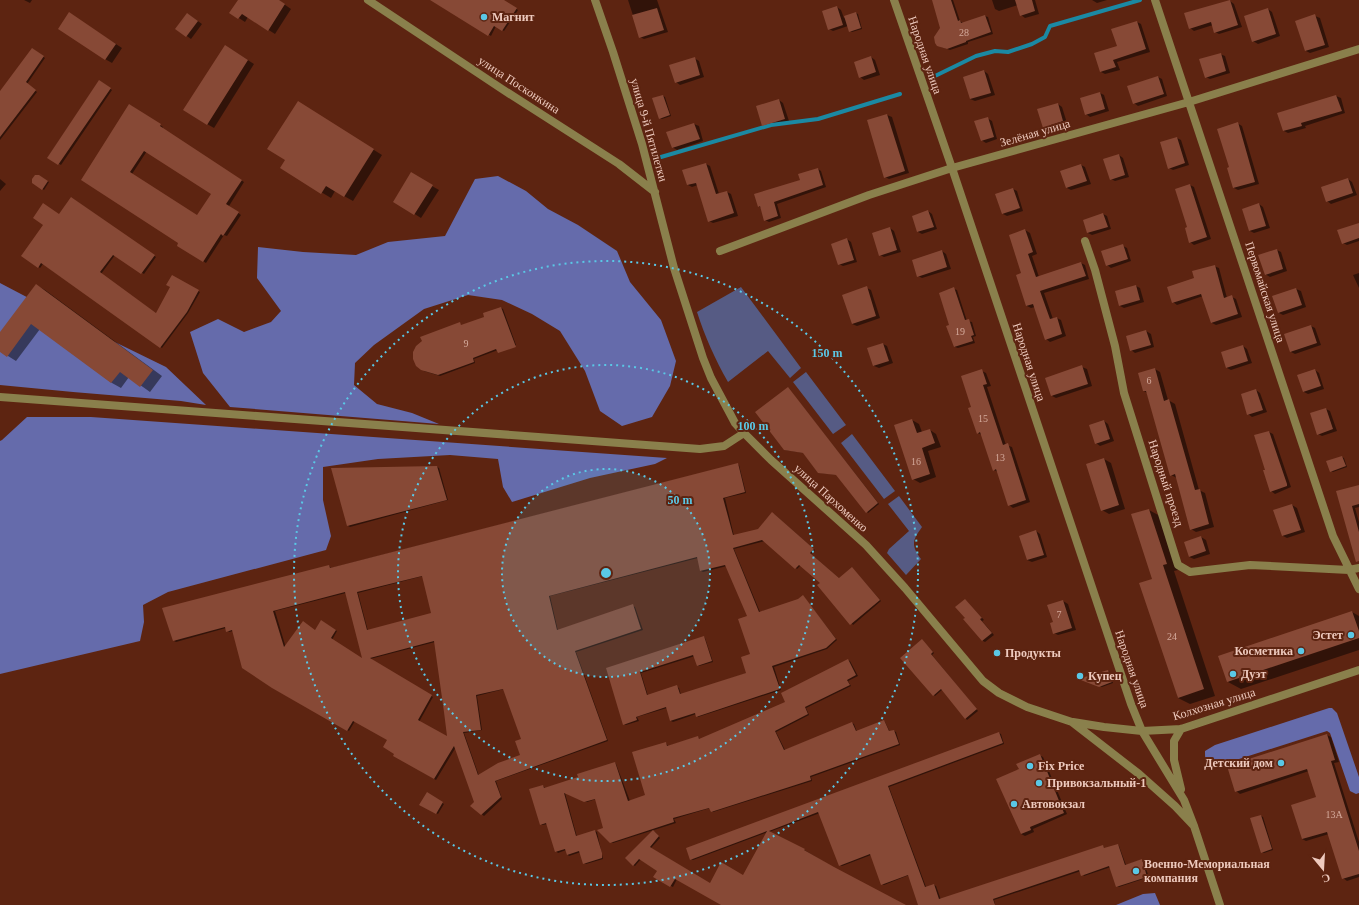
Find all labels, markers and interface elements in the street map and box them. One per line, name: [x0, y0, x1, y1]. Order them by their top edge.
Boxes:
place label: Магнит: [492, 10, 535, 24]
marker: Магнит: [479, 12, 489, 22]
street label: Народная улица: [905, 14, 945, 97]
house number: 28: [959, 27, 969, 38]
street label: улица Посконкина: [476, 53, 563, 117]
street label: улица 9-й Пятилетки: [628, 77, 671, 184]
street label: Зелёная улица: [998, 116, 1072, 150]
street label: Первомайская улица: [1242, 240, 1288, 345]
street label: Народная улица: [1010, 321, 1048, 404]
house number: 19: [955, 326, 965, 337]
house number: 9: [464, 338, 469, 349]
text: 150 m: [812, 346, 843, 360]
house number: 6: [1147, 375, 1152, 386]
house number: 15: [978, 413, 988, 424]
text: 100 m: [738, 419, 769, 433]
street label: Народный проезд: [1145, 438, 1187, 528]
house number: 13: [995, 452, 1005, 463]
house number: 16: [911, 456, 921, 467]
street label: улица Пархоменко: [791, 461, 871, 535]
text: 50 m: [668, 493, 693, 507]
centre of rings: [599, 566, 613, 580]
house number: 7: [1057, 609, 1062, 620]
street label: Народная улица: [1112, 628, 1152, 711]
place label: Эстет: [1312, 628, 1343, 642]
marker: Эстет: [1346, 630, 1356, 640]
house number: 24: [1167, 631, 1177, 642]
place label: Косметика: [1235, 644, 1293, 658]
place label: Продукты: [1005, 646, 1062, 660]
marker: Косметика: [1296, 646, 1306, 656]
marker: Продукты: [992, 648, 1002, 658]
place label: Дуэт: [1241, 667, 1266, 681]
place label: Купец: [1088, 669, 1122, 683]
marker: Дуэт: [1228, 669, 1238, 679]
marker: Купец: [1075, 671, 1085, 681]
street label: Колхозная улица: [1171, 685, 1258, 723]
place label: Детский дом: [1204, 756, 1273, 770]
marker: Детский дом: [1276, 758, 1286, 768]
place label: Fix Price: [1038, 759, 1085, 773]
marker: Fix Price: [1025, 761, 1035, 771]
place label: Привокзальный-1: [1047, 776, 1146, 790]
marker: Привокзальный-1: [1034, 778, 1044, 788]
place label: Автовокзал: [1022, 797, 1085, 811]
marker: Автовокзал: [1009, 799, 1019, 809]
house number: 13А: [1325, 809, 1343, 820]
north arrow: [1303, 849, 1343, 889]
place label: Военно-Мемориальная компания: [1144, 857, 1270, 885]
marker: Военно-Мемориальная компания: [1131, 866, 1141, 876]
text: С: [1320, 872, 1332, 885]

